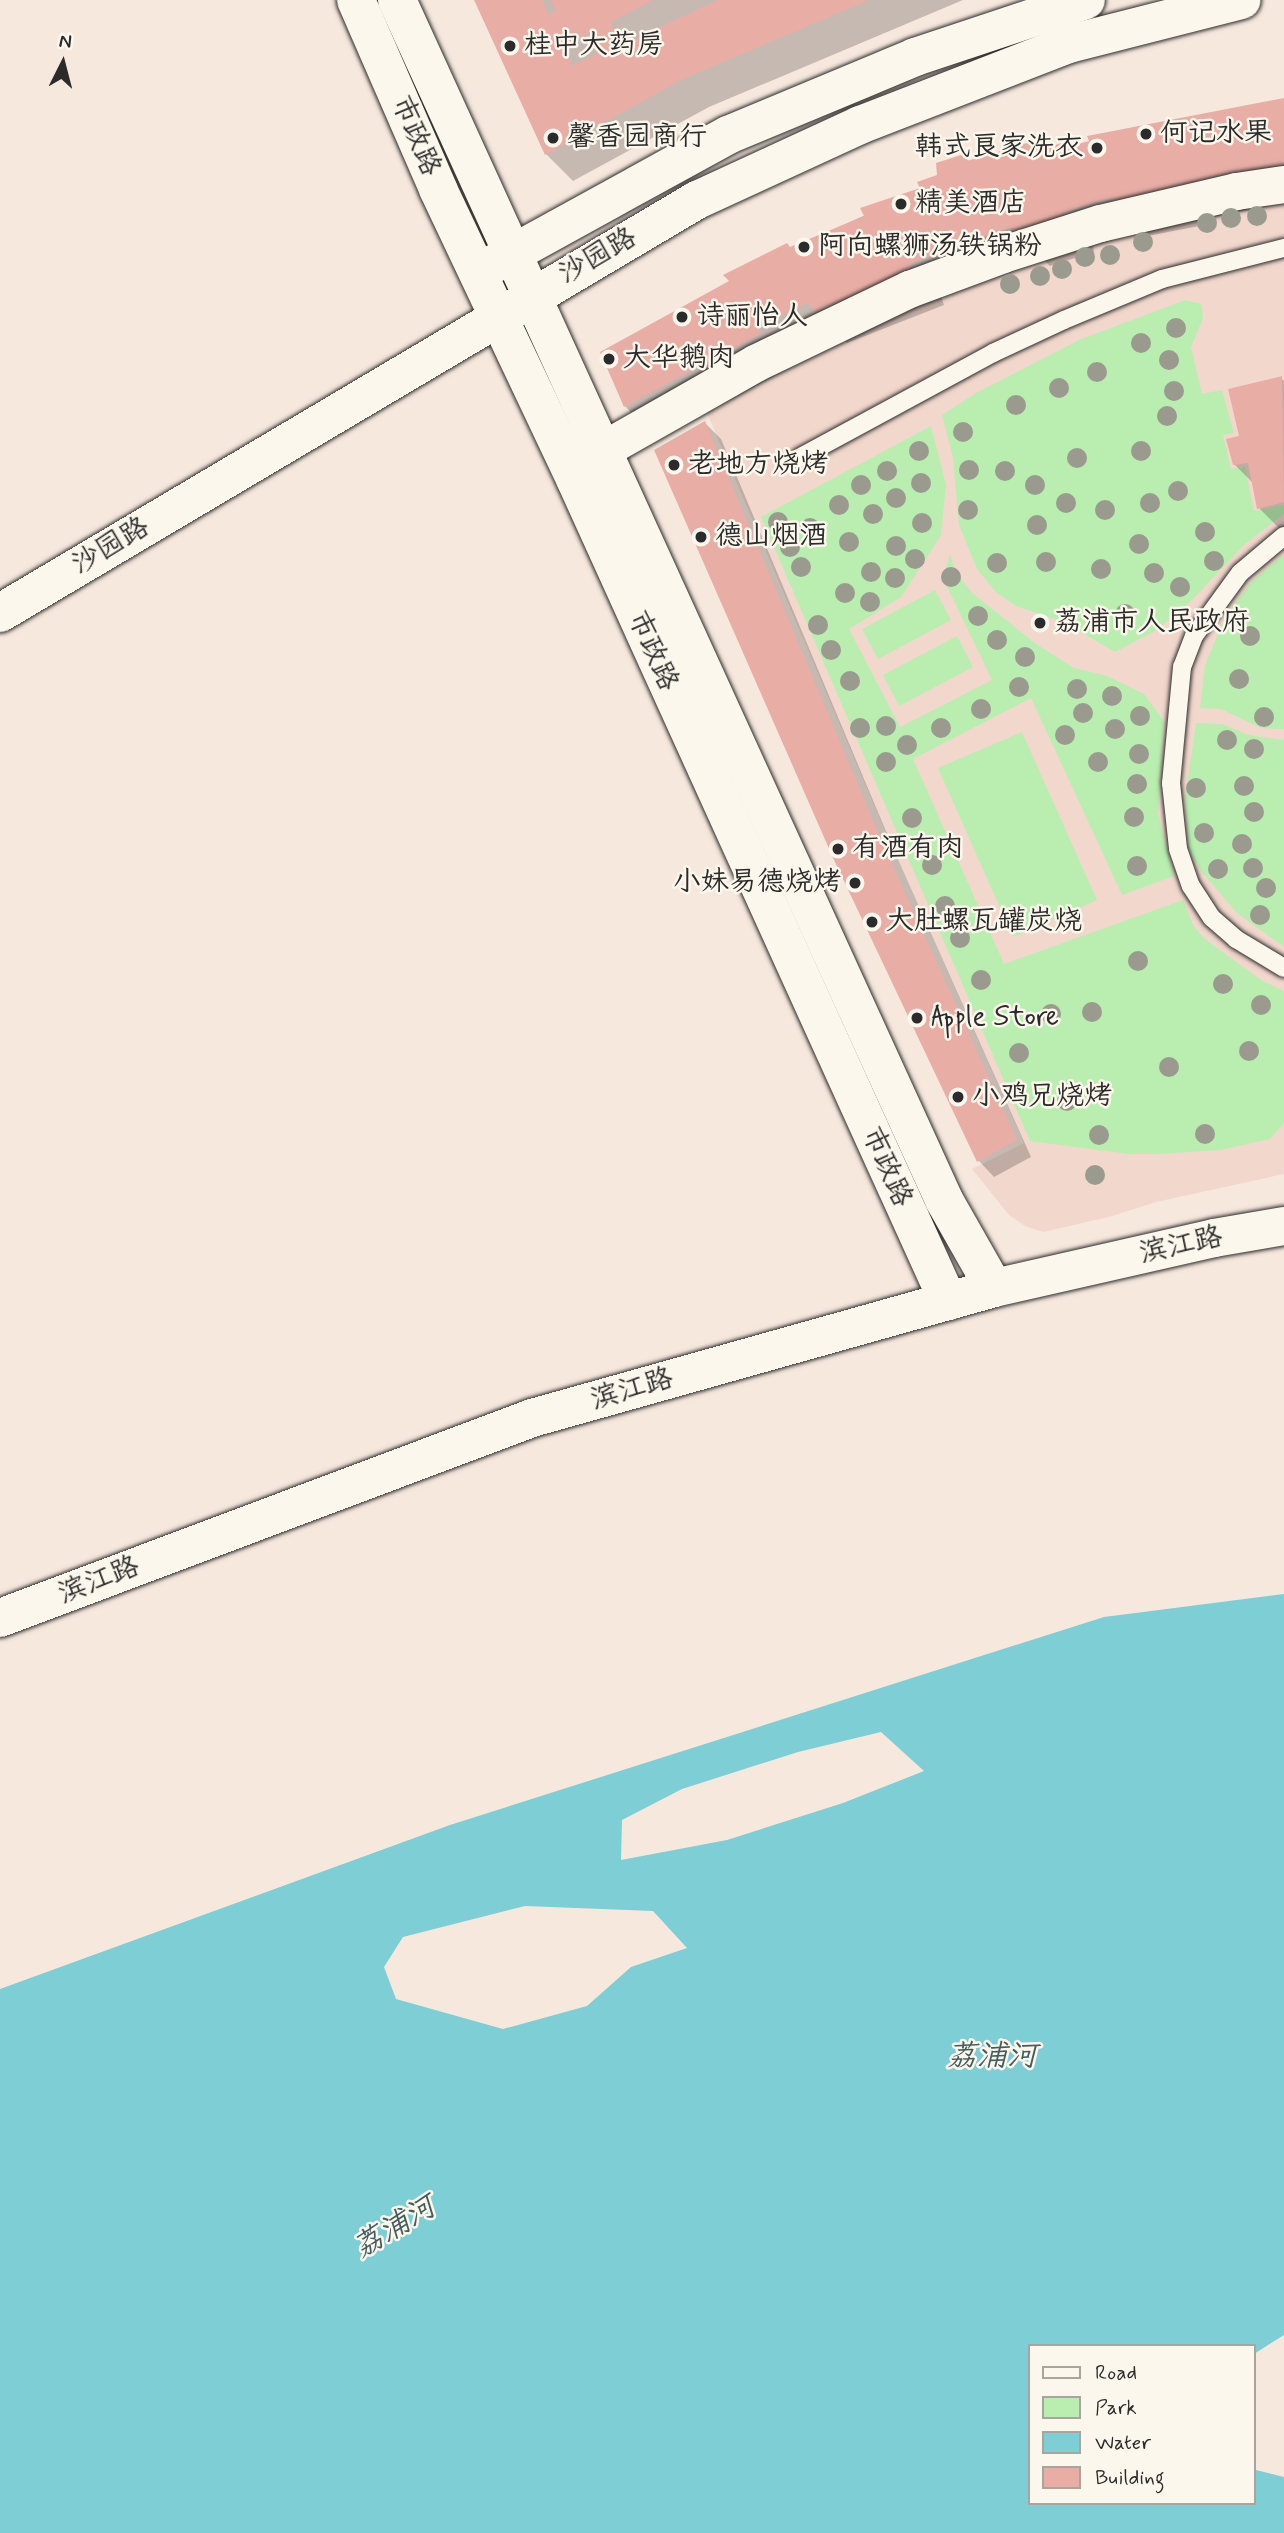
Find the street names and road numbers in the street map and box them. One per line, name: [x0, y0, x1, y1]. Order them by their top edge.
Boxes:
street label: 市政路: [383, 91, 447, 181]
street label: 沙园路: [553, 221, 643, 293]
street label: 沙园路: [66, 511, 156, 583]
street label: 市政路: [620, 606, 684, 696]
street label: 市政路: [854, 1122, 918, 1212]
street label: 滨江路: [1136, 1221, 1226, 1271]
street label: 滨江路: [587, 1362, 677, 1418]
street label: 滨江路: [54, 1550, 144, 1612]

